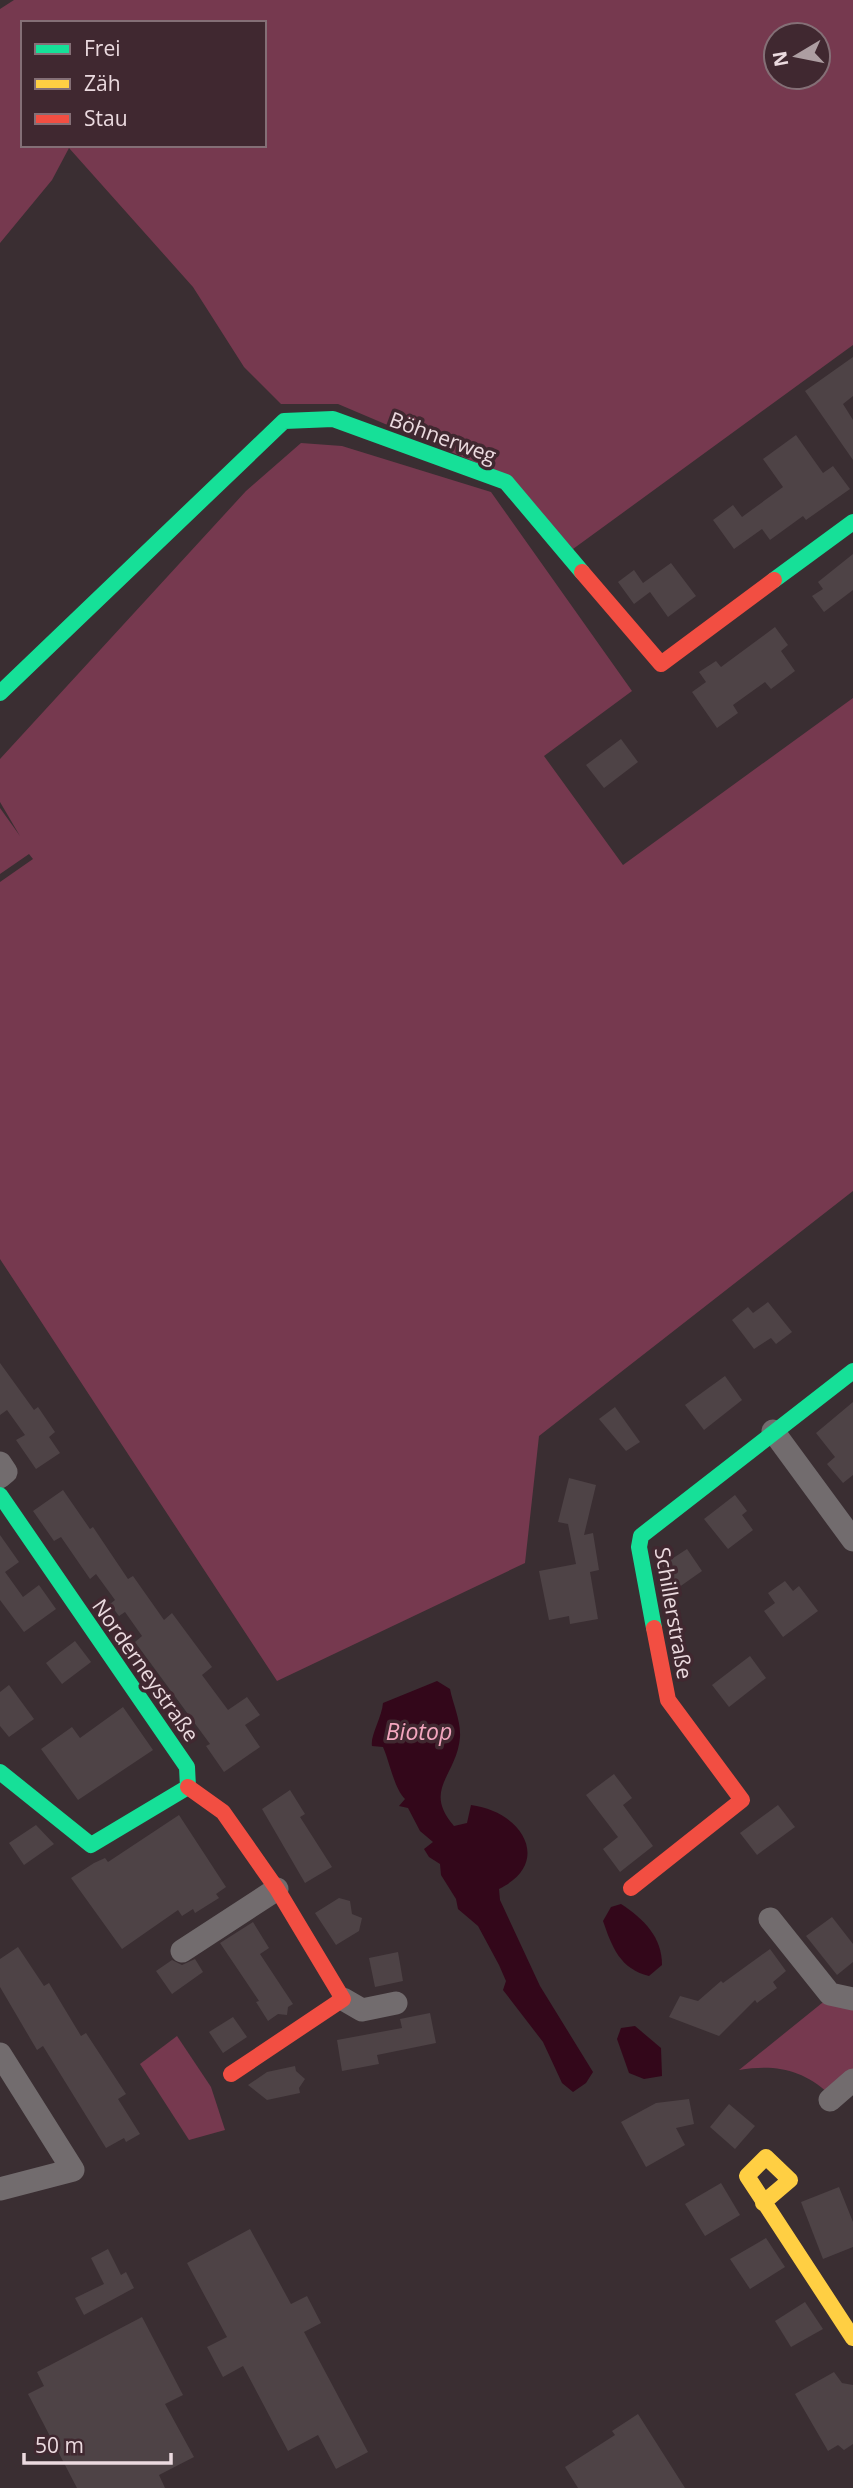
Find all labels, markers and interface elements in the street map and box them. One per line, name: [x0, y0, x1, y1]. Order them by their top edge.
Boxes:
legend: [21, 21, 266, 147]
north arrow: [762, 21, 832, 91]
text: Frei: [84, 34, 121, 62]
text: N: [766, 49, 794, 69]
text: Zäh: [84, 69, 121, 97]
text: Stau: [84, 104, 128, 132]
street label: Böhnerweg: [386, 405, 500, 469]
street label: Schillerstraße: [649, 1545, 699, 1681]
street label: Norderneystraße: [86, 1593, 206, 1747]
water label: Biotop: [386, 1715, 452, 1747]
scale bar: [24, 2422, 172, 2466]
text: 50 m: [35, 2431, 84, 2459]

